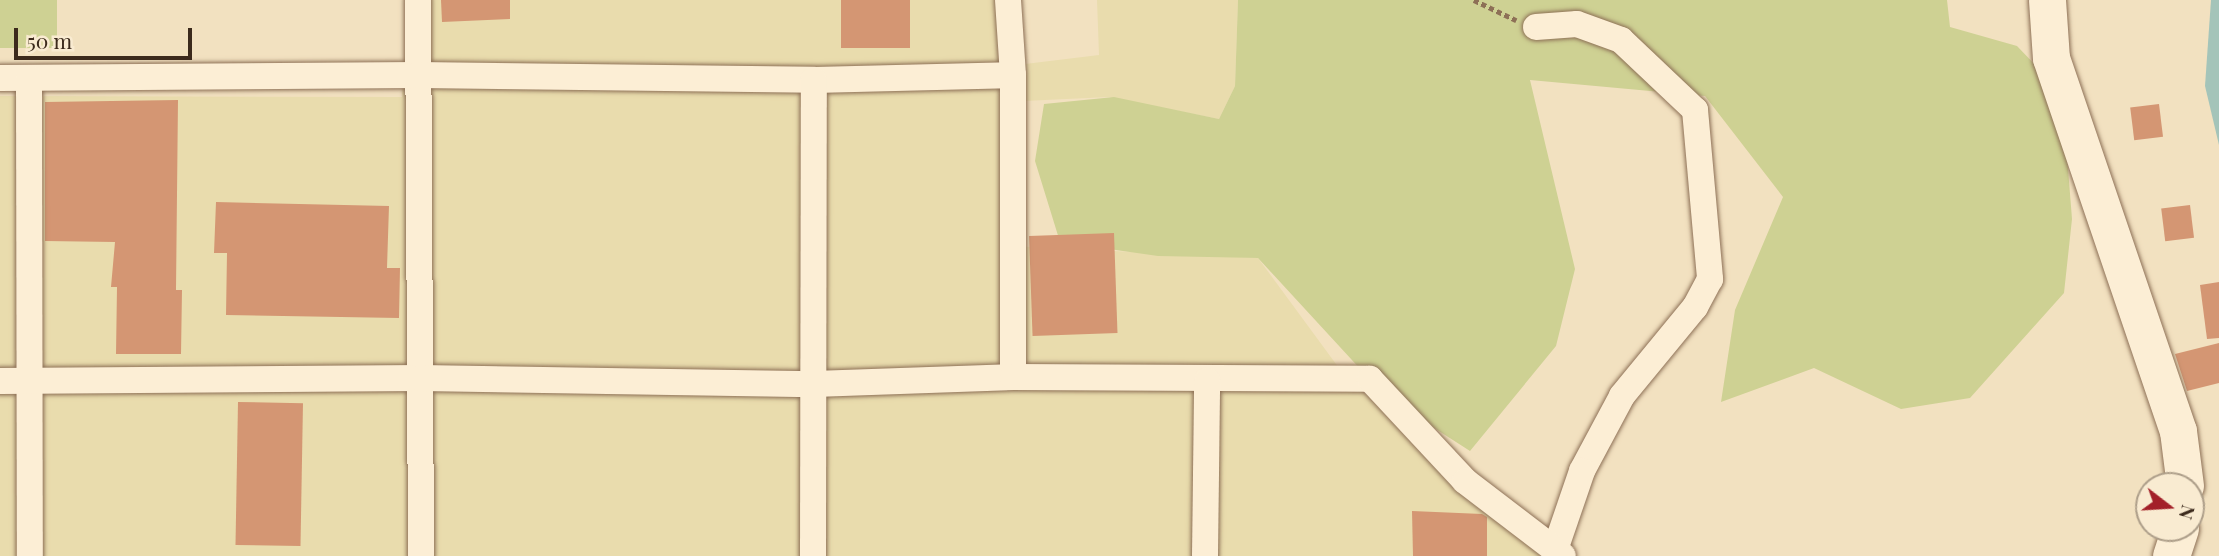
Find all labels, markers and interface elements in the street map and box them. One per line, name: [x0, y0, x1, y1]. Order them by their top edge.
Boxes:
scale bar: [18, 14, 196, 58]
text: 50 m: [27, 26, 72, 54]
north arrow: [2135, 472, 2205, 542]
text: N: [2174, 502, 2203, 523]

